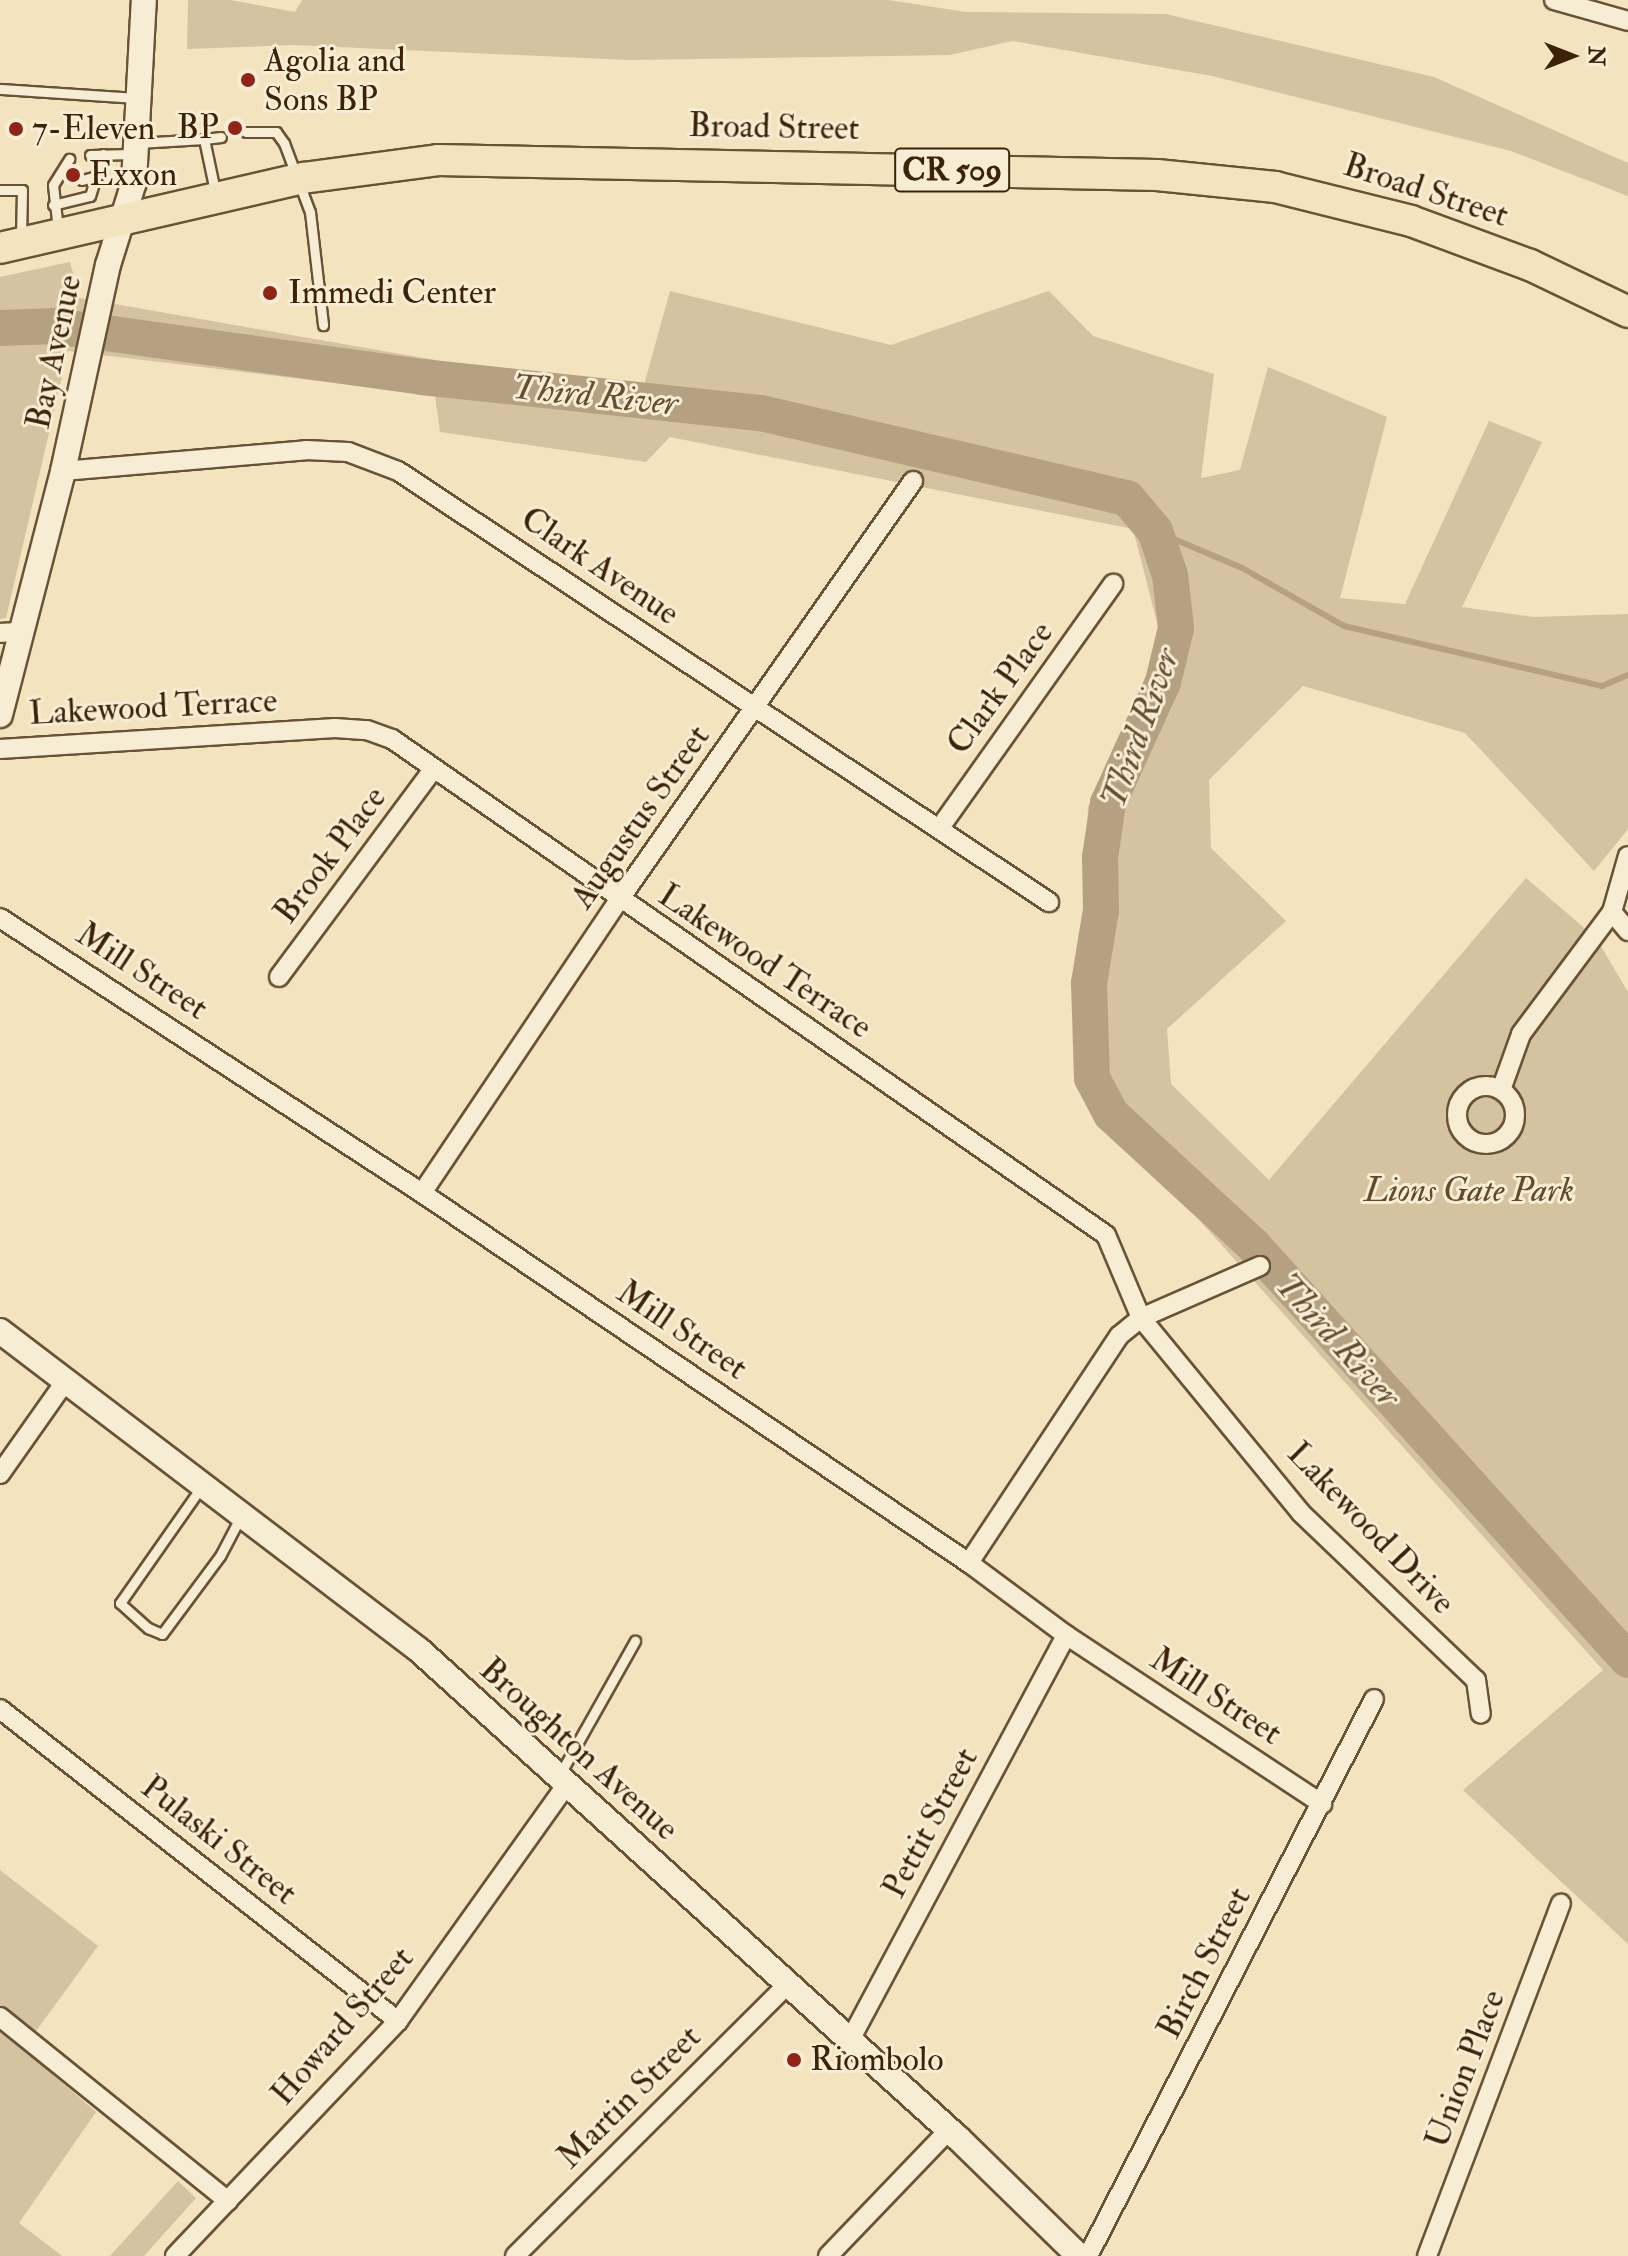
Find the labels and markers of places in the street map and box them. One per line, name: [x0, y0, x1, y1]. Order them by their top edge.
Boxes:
place label: Agolia and Sons BP: [264, 40, 406, 120]
marker: Agolia and Sons BP: [239, 71, 257, 89]
place label: BP: [177, 108, 219, 148]
place label: 7-Eleven: [32, 109, 155, 149]
marker: BP: [226, 119, 244, 137]
marker: 7-Eleven: [7, 120, 25, 138]
place label: Exxon: [89, 155, 177, 195]
marker: Exxon: [64, 166, 82, 184]
place label: Immedi Center: [288, 273, 496, 313]
marker: Immedi Center: [259, 282, 281, 304]
place label: Riombolo: [810, 2040, 944, 2080]
marker: Riombolo: [785, 2051, 803, 2069]

